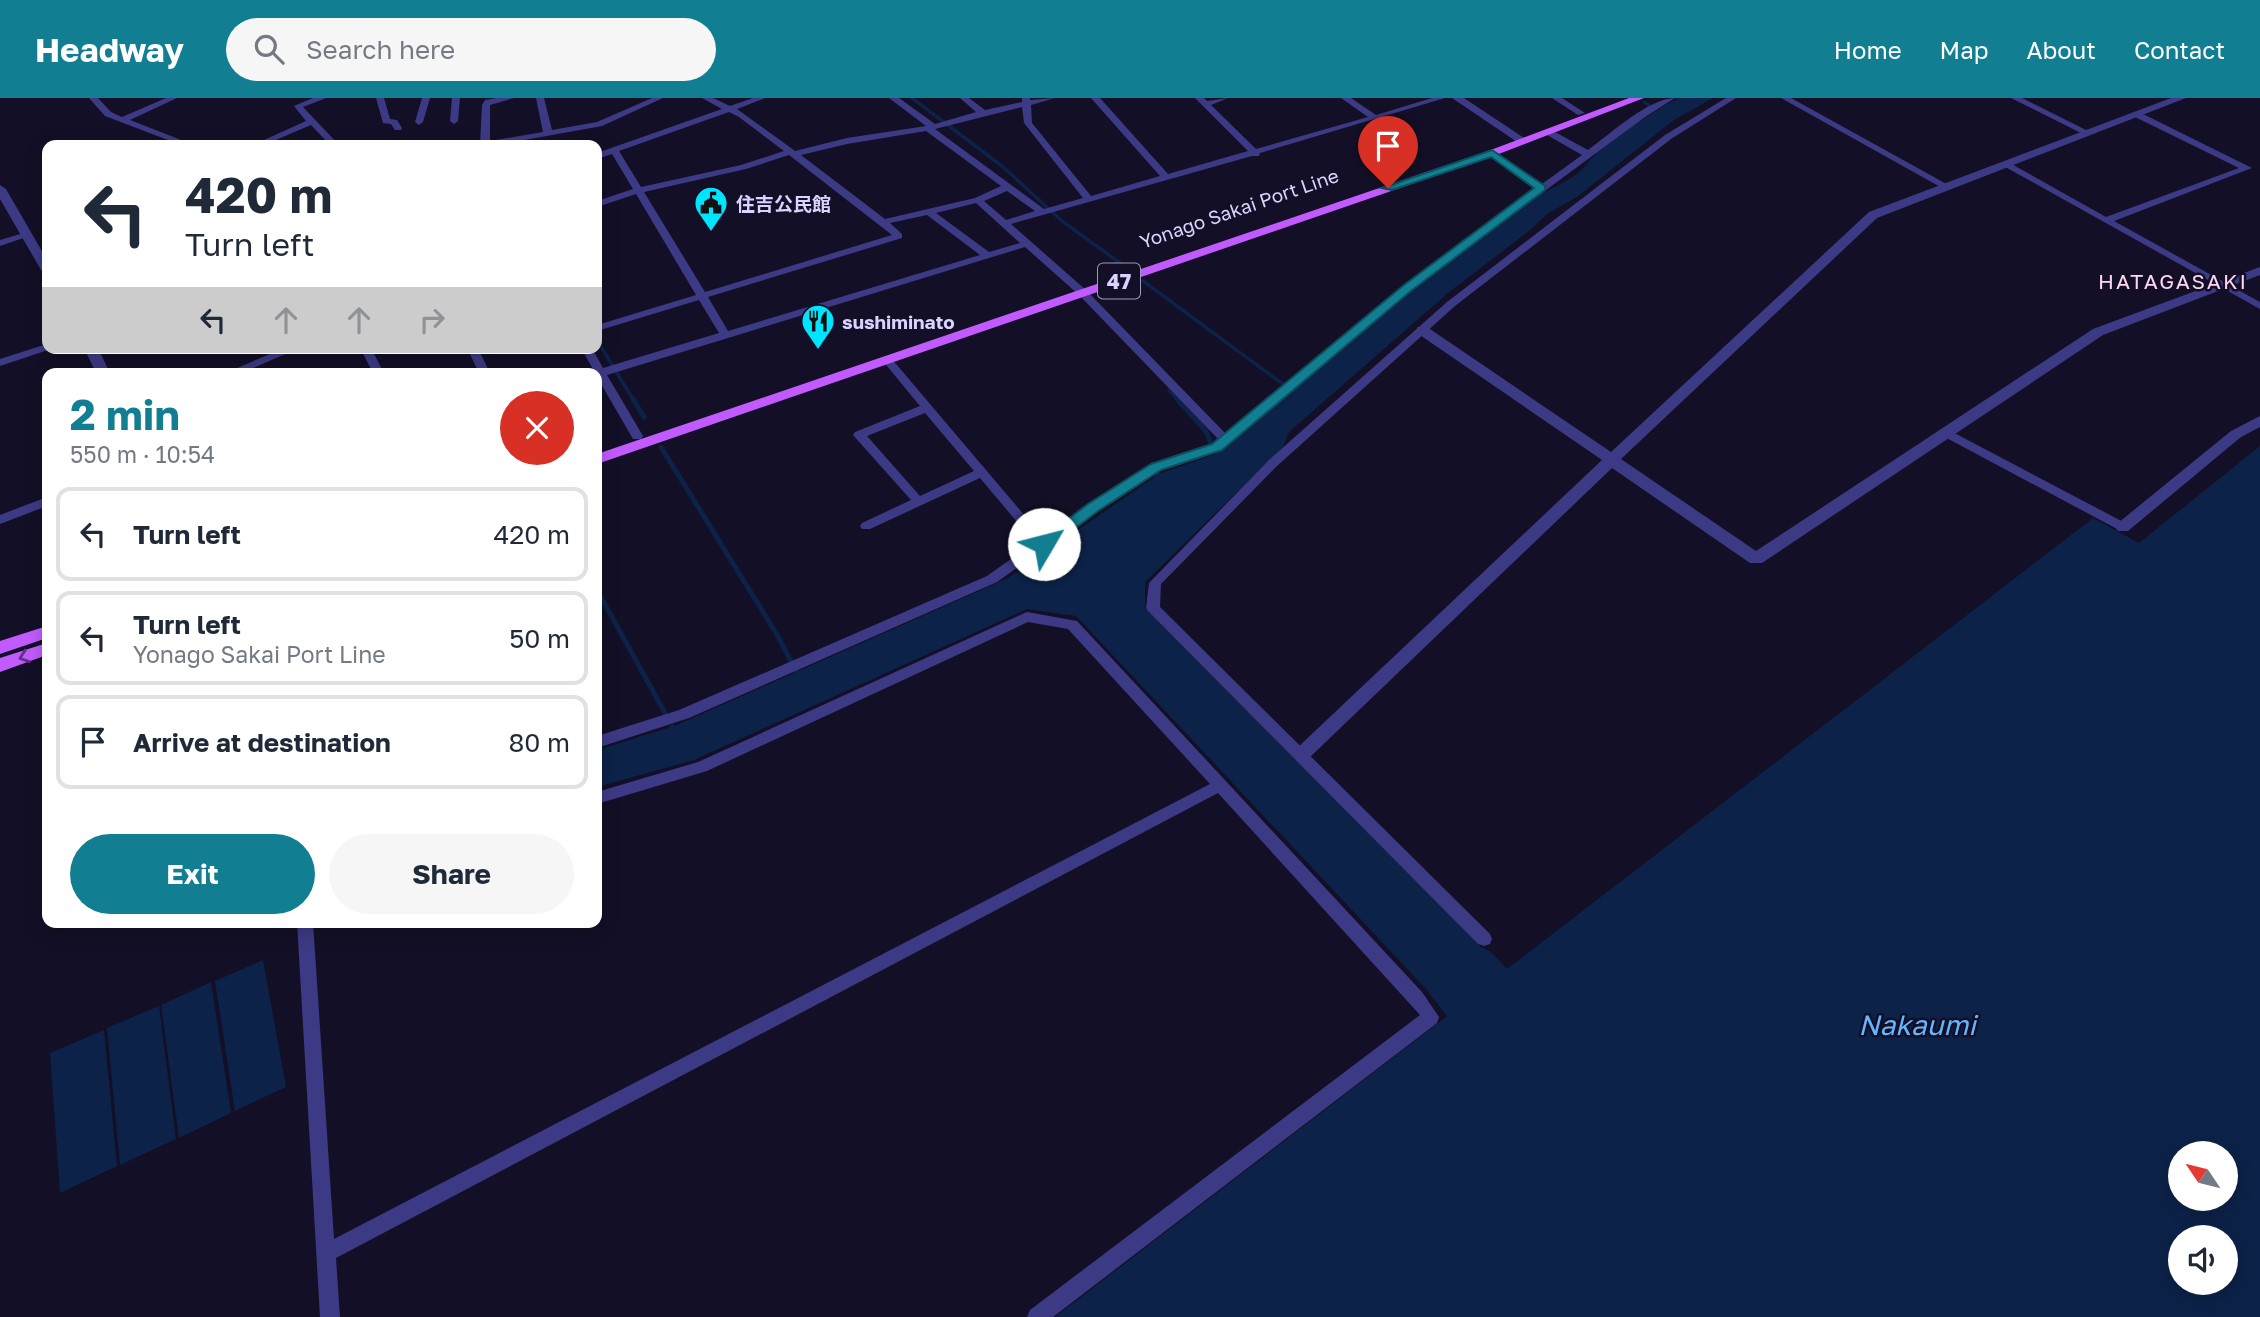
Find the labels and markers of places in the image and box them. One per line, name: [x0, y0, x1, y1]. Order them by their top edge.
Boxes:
pin: [1358, 116, 1418, 188]
public building icon: 住吉公民館: [692, 184, 730, 233]
place label: 住吉公民館: [736, 192, 831, 215]
restaurant icon: sushiminato: [799, 302, 837, 351]
place label: sushiminato: [842, 310, 955, 333]

